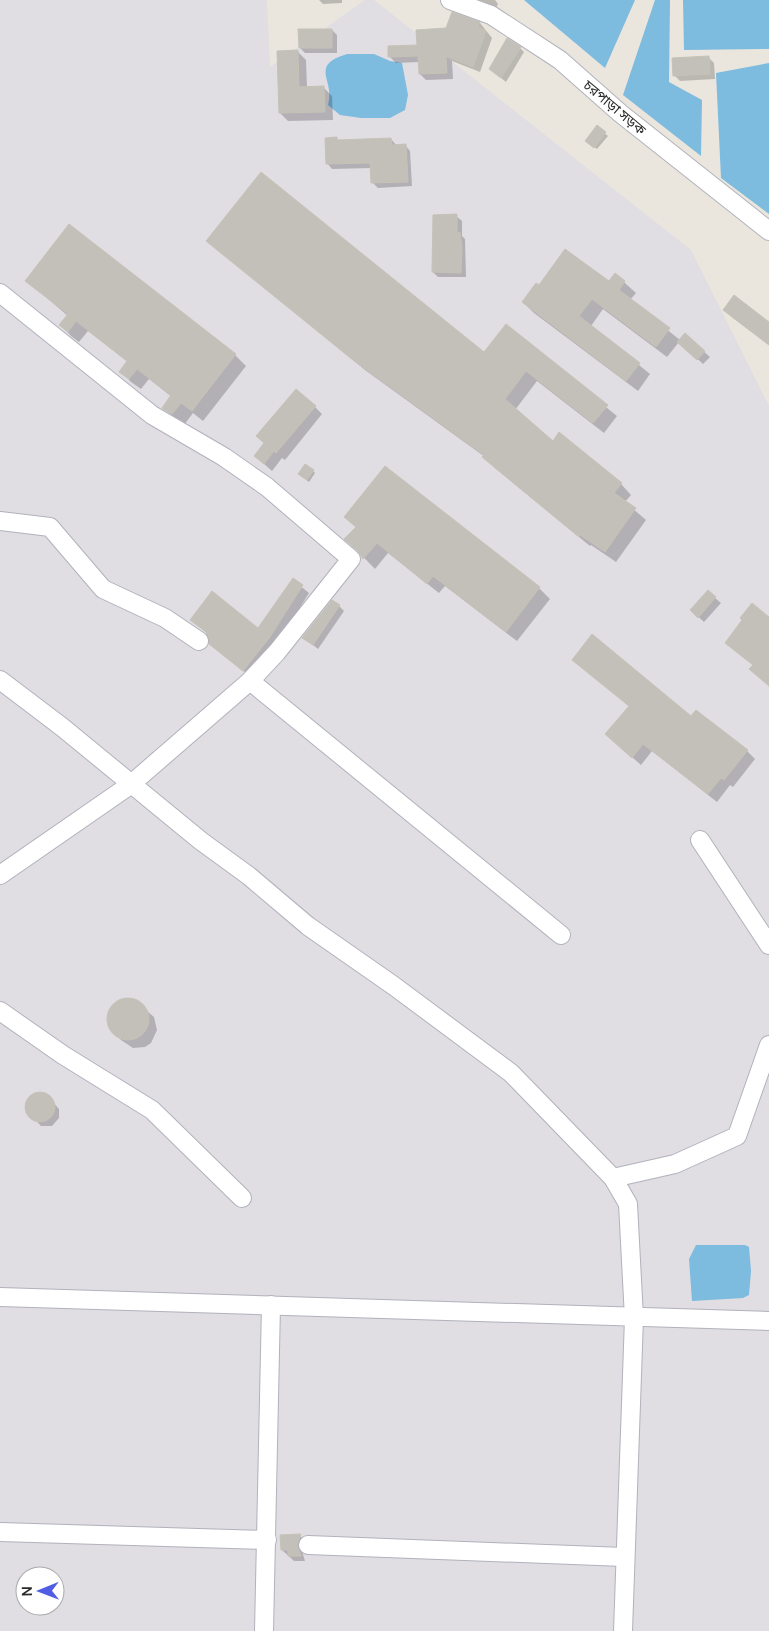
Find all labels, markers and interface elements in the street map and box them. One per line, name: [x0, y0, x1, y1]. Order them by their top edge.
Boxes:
street label: চরপাড়া সড়ক: [579, 75, 651, 139]
north arrow: [15, 1566, 65, 1616]
text: N: [17, 1586, 36, 1596]

